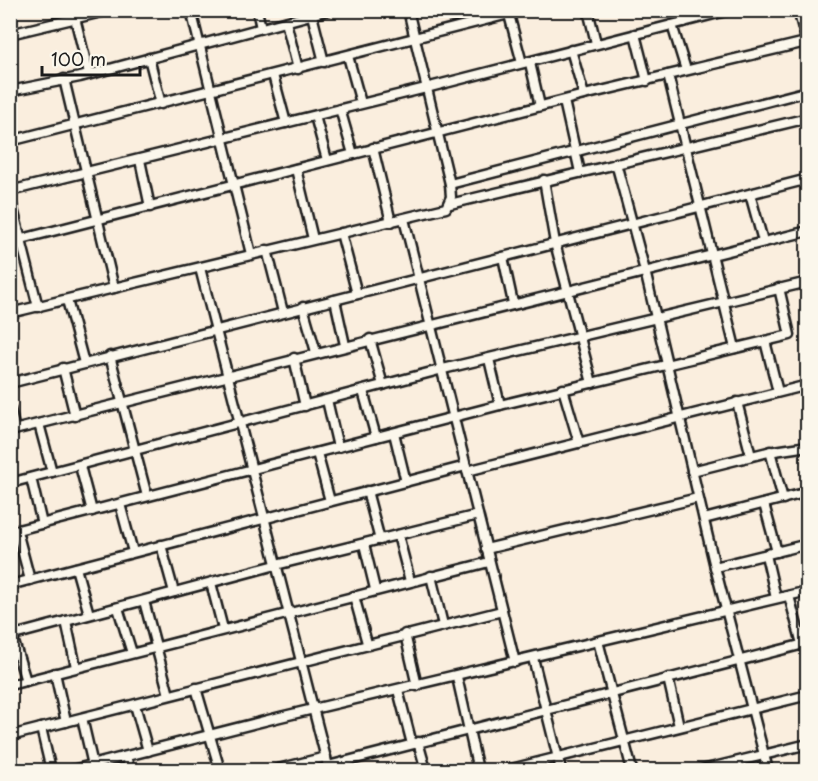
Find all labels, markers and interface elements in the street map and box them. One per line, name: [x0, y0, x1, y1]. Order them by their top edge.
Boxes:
scale bar: [42, 39, 140, 77]
text: 100 m: [51, 45, 106, 72]

